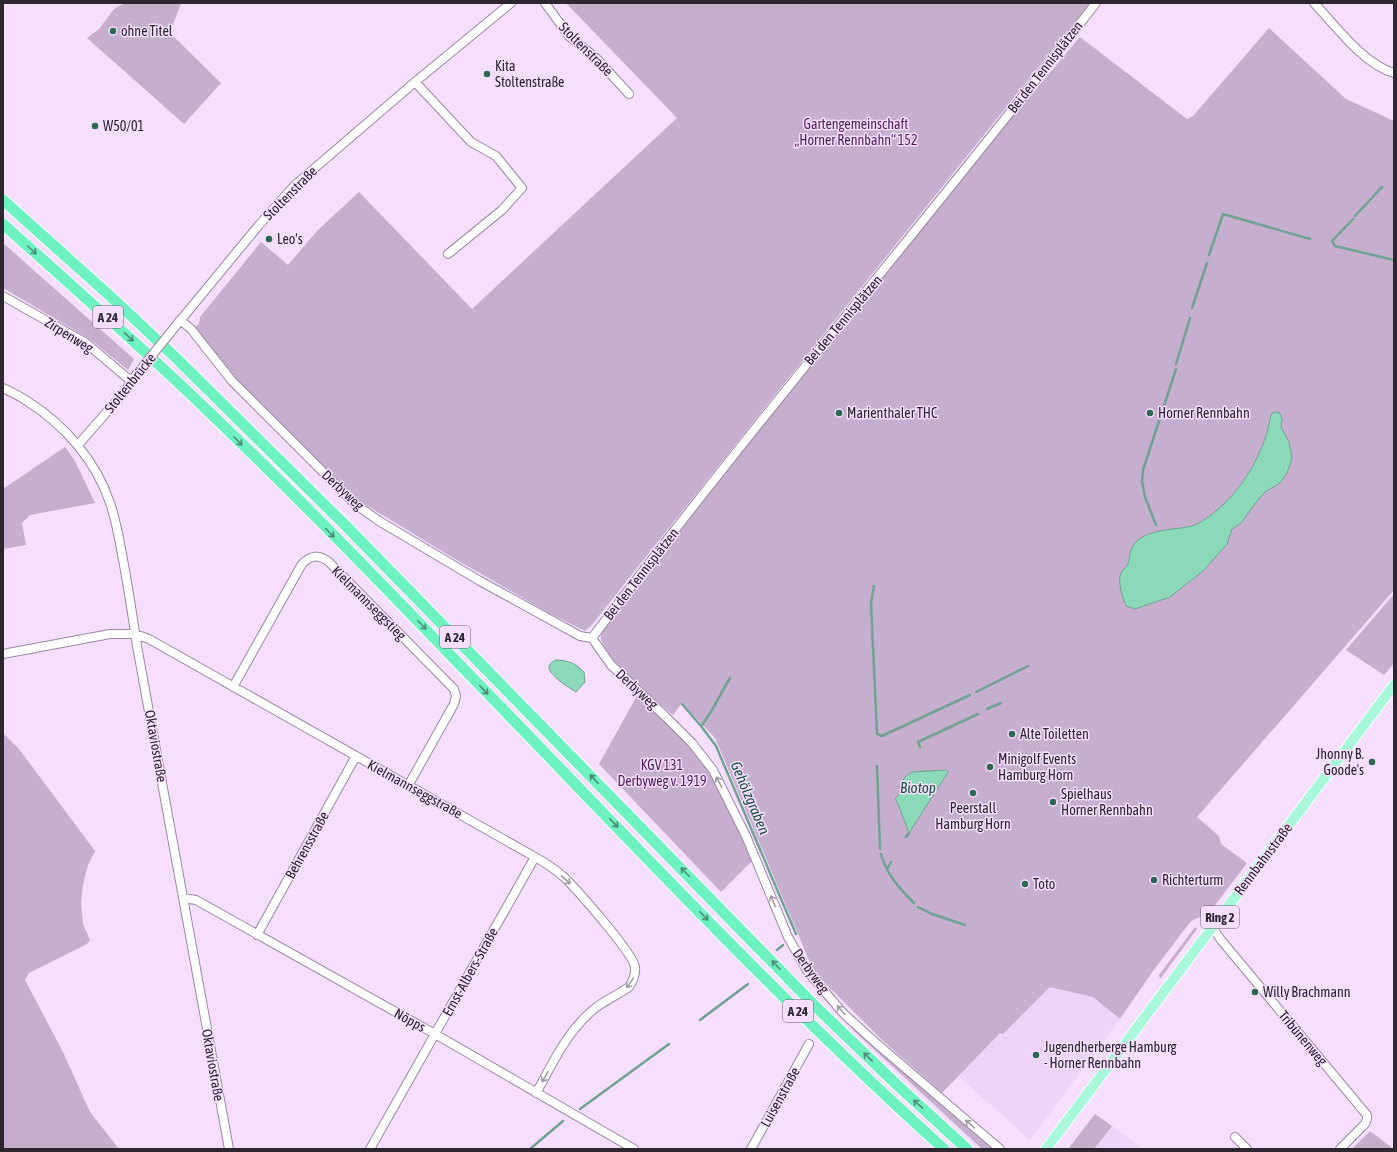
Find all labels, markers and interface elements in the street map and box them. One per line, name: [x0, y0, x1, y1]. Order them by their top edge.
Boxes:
street label: Bei den Tennisplätzen: [1004, 18, 1086, 116]
street label: Stoltenstraße: [556, 19, 616, 79]
place label: ohne Titel: [121, 23, 173, 39]
marker: ohne Titel: [108, 26, 118, 36]
place label: Kita Stoltenstraße: [495, 58, 564, 90]
marker: Kita Stoltenstraße: [482, 69, 492, 79]
park label: Gartengemeinschaft „Horner Rennbahn“ 152: [794, 116, 918, 148]
place label: W50/01: [103, 118, 144, 134]
marker: W50/01: [90, 121, 100, 131]
street label: Stoltenstraße: [260, 163, 320, 223]
place label: Leo‘s: [277, 231, 303, 247]
marker: Leo‘s: [264, 234, 274, 244]
one-way arrow: [27, 245, 37, 254]
street label: Bei den Tennisplätzen: [801, 272, 885, 368]
road number: A 24: [93, 306, 123, 328]
street label: Zirpenweg: [42, 314, 96, 356]
one-way arrow: [124, 332, 134, 342]
street label: Stoltenbrücke: [101, 350, 159, 416]
place label: Marienthaler THC: [847, 405, 938, 421]
place label: Horner Rennbahn: [1158, 405, 1250, 421]
marker: Marienthaler THC: [834, 408, 844, 418]
marker: Horner Rennbahn: [1145, 408, 1155, 418]
one-way arrow: [233, 436, 243, 446]
street label: Derbyweg: [319, 467, 367, 513]
street label: Bei den Tennisplätzen: [600, 525, 682, 623]
one-way arrow: [326, 528, 335, 538]
street label: Kielmannseggstieg: [329, 563, 409, 643]
one-way arrow: [417, 620, 427, 630]
road number: A 24: [440, 626, 470, 648]
street label: Derbyweg: [613, 666, 661, 712]
one-way arrow: [480, 684, 489, 695]
street label: Oktaviostraße: [142, 709, 170, 783]
place label: Alte Toiletten: [1020, 726, 1089, 742]
marker: Alte Toiletten: [1007, 729, 1017, 739]
place label: Jhonny B. Goode's: [1316, 746, 1364, 778]
place label: Minigolf Events Hamburg Horn: [998, 751, 1076, 783]
street label: Kielmannseggstraße: [365, 756, 465, 822]
park label: KGV 131 Derbyweg v. 1919: [617, 757, 707, 789]
marker: Jhonny B. Goode's: [1367, 757, 1377, 767]
water label: Gehölzgraben: [727, 759, 773, 837]
marker: Minigolf Events Hamburg Horn: [985, 762, 995, 772]
one-way arrow: [589, 774, 599, 784]
one-way arrow: [715, 776, 723, 788]
water label: Biotop: [900, 779, 936, 796]
place label: Spielhaus Horner Rennbahn: [1061, 786, 1153, 818]
marker: Peerstall Hamburg Horn: [968, 788, 978, 798]
marker: Spielhaus Horner Rennbahn: [1048, 797, 1058, 807]
place label: Peerstall Hamburg Horn: [935, 800, 1011, 832]
street label: Behrensstraße: [282, 809, 332, 881]
one-way arrow: [609, 818, 619, 828]
street label: Rennbahnstraße: [1231, 820, 1295, 898]
one-way arrow: [680, 867, 690, 877]
place label: Richterturm: [1162, 872, 1223, 888]
one-way arrow: [561, 875, 571, 885]
marker: Richterturm: [1149, 875, 1159, 885]
place label: Toto: [1033, 876, 1055, 892]
marker: Toto: [1020, 879, 1030, 889]
one-way arrow: [769, 895, 776, 907]
road number: Ring 2: [1201, 906, 1239, 928]
one-way arrow: [699, 911, 709, 921]
street label: Ernst-Albers-Straße: [439, 925, 501, 1019]
street label: Derbyweg: [789, 946, 833, 996]
one-way arrow: [771, 960, 781, 970]
one-way arrow: [626, 978, 634, 989]
place label: Willy Brachmann: [1263, 984, 1350, 1000]
marker: Willy Brachmann: [1250, 987, 1260, 997]
road number: A 24: [783, 1000, 813, 1022]
street label: Nöpps: [392, 1005, 428, 1035]
one-way arrow: [836, 1005, 846, 1015]
street label: Tribünenweg: [1275, 1007, 1331, 1069]
street label: Oktaviostraße: [199, 1028, 227, 1102]
place label: Jugendherberge Hamburg - Horner Rennbahn: [1044, 1039, 1177, 1071]
marker: Jugendherberge Hamburg - Horner Rennbahn: [1031, 1050, 1041, 1060]
one-way arrow: [863, 1052, 873, 1062]
street label: Luisenstraße: [757, 1064, 803, 1130]
one-way arrow: [540, 1071, 548, 1083]
one-way arrow: [913, 1099, 923, 1109]
one-way arrow: [965, 1120, 975, 1129]

